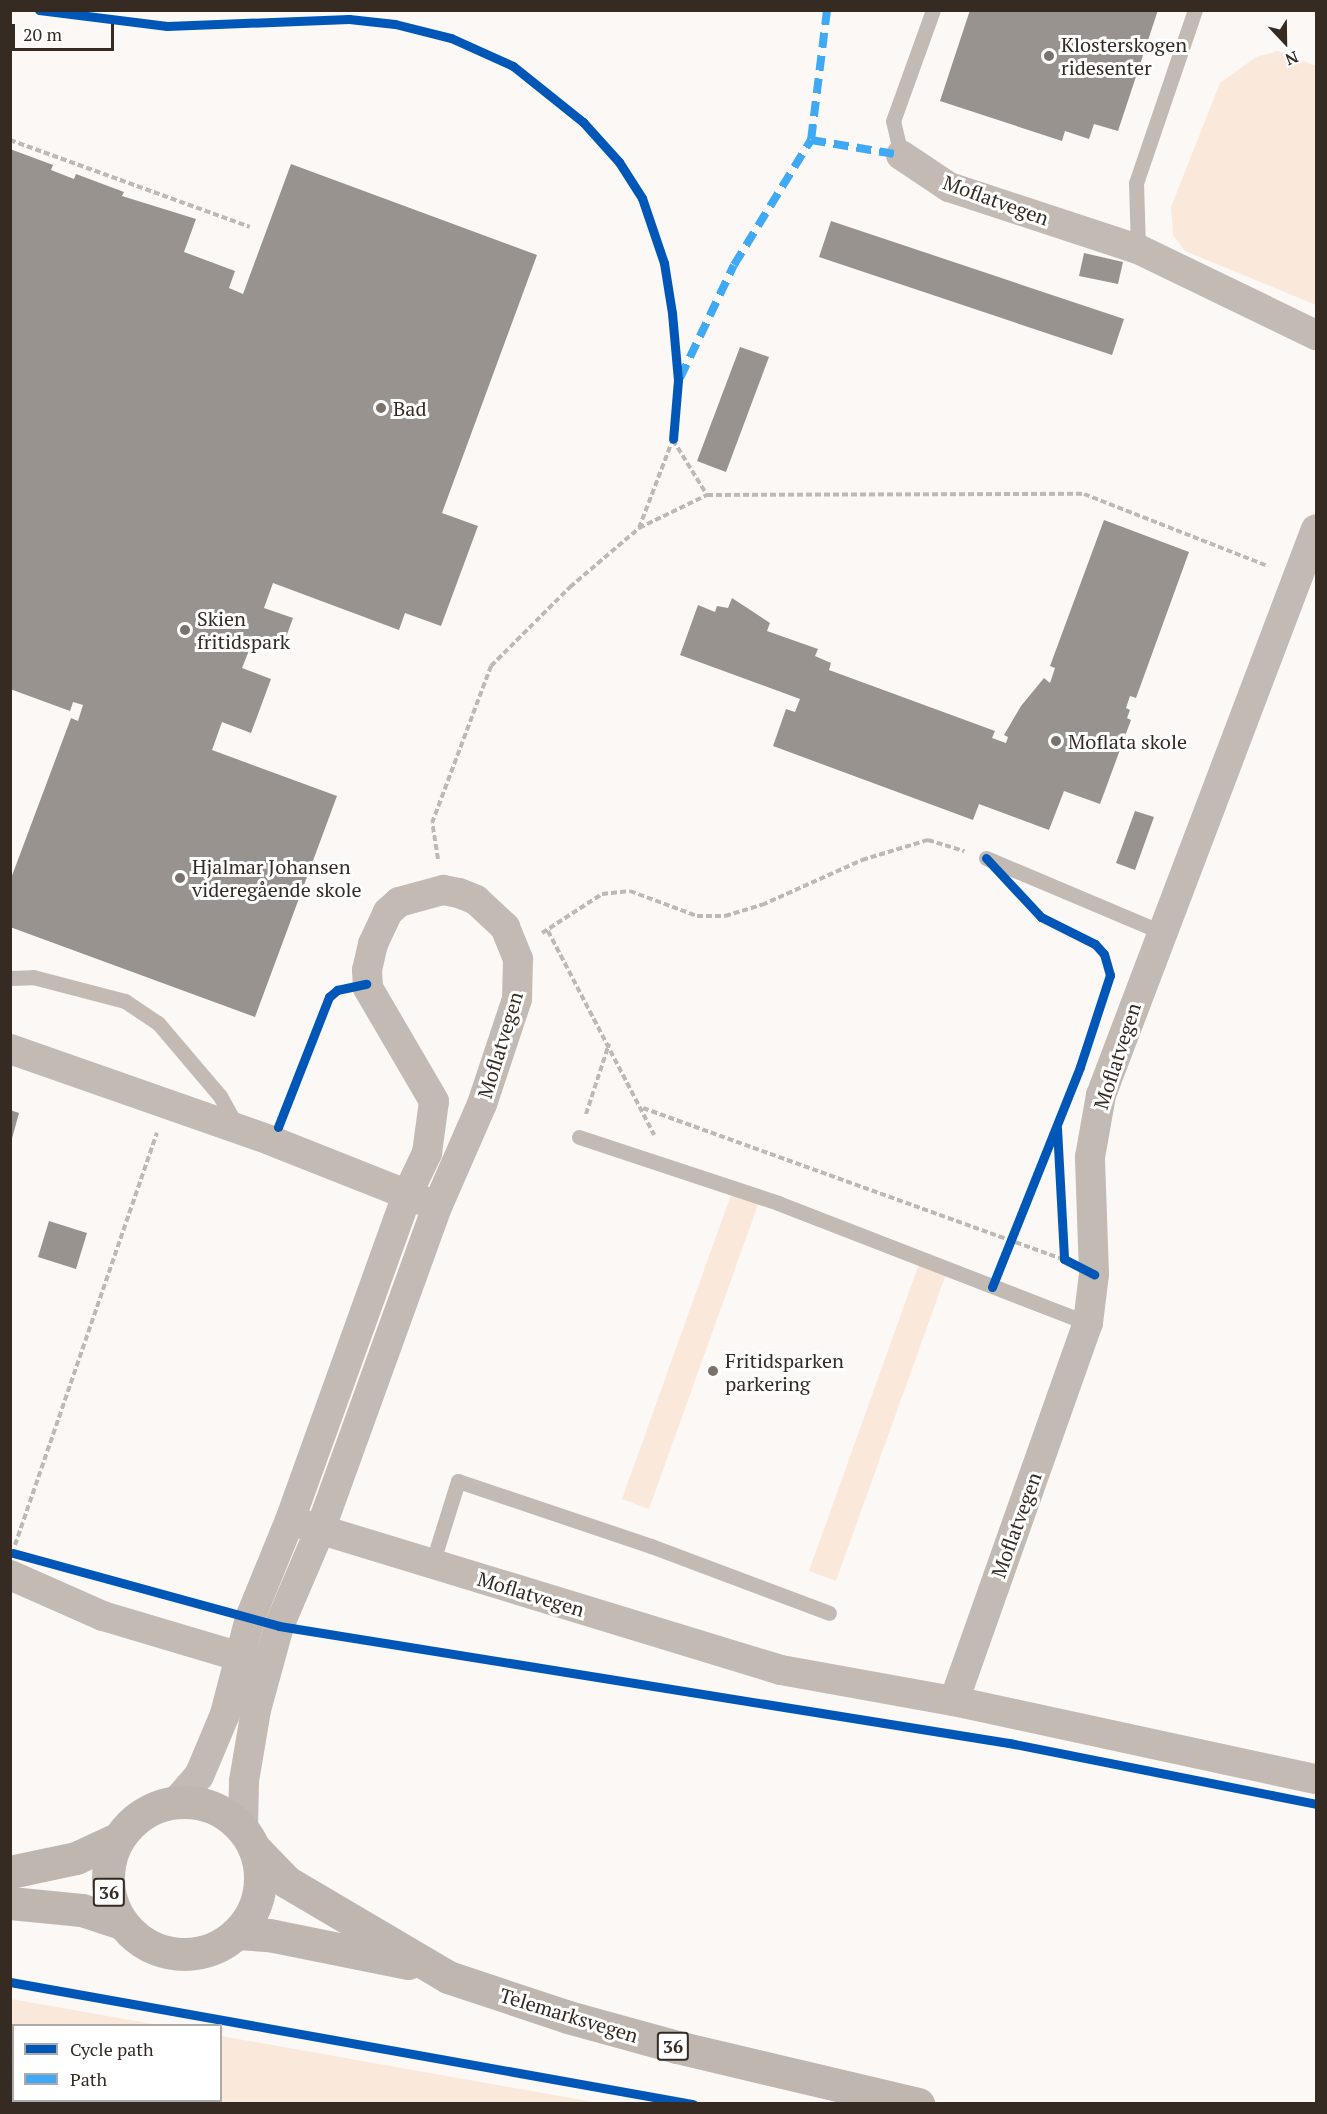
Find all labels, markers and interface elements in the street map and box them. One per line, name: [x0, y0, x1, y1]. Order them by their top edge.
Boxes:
scale bar: [15, 12, 117, 50]
north arrow: [1255, 12, 1315, 72]
text: 20 m: [23, 22, 62, 46]
place label: Klosterskogen ridesenter: [1061, 33, 1187, 80]
text: N: [1282, 46, 1301, 71]
marker: Klosterskogen ridesenter: [1042, 49, 1056, 63]
street label: Moflatvegen: [940, 170, 1052, 230]
place label: Bad: [393, 396, 426, 420]
marker: Bad: [374, 401, 388, 415]
place label: Skien fritidspark: [197, 606, 290, 653]
marker: Skien fritidspark: [178, 623, 192, 637]
place label: Moflata skole: [1068, 729, 1187, 753]
marker: Moflata skole: [1049, 734, 1063, 748]
place label: Hjalmar Johansen videregående skole: [192, 855, 362, 902]
marker: Hjalmar Johansen videregående skole: [173, 871, 187, 885]
street label: Moflatvegen: [472, 989, 528, 1101]
street label: Moflatvegen: [1089, 1000, 1145, 1112]
place label: Fritidsparken parkering: [725, 1348, 844, 1395]
marker: Fritidsparken parkering: [706, 1364, 720, 1378]
street label: Moflatvegen: [986, 1469, 1046, 1581]
street label: Moflatvegen: [475, 1566, 587, 1622]
road number: 36: [92, 1877, 126, 1907]
street label: Telemarksvegen: [497, 1983, 641, 2047]
legend: [12, 2024, 222, 2102]
road number: 36: [656, 2031, 690, 2061]
text: Cycle path: [70, 2037, 154, 2061]
text: Path: [70, 2067, 107, 2091]

